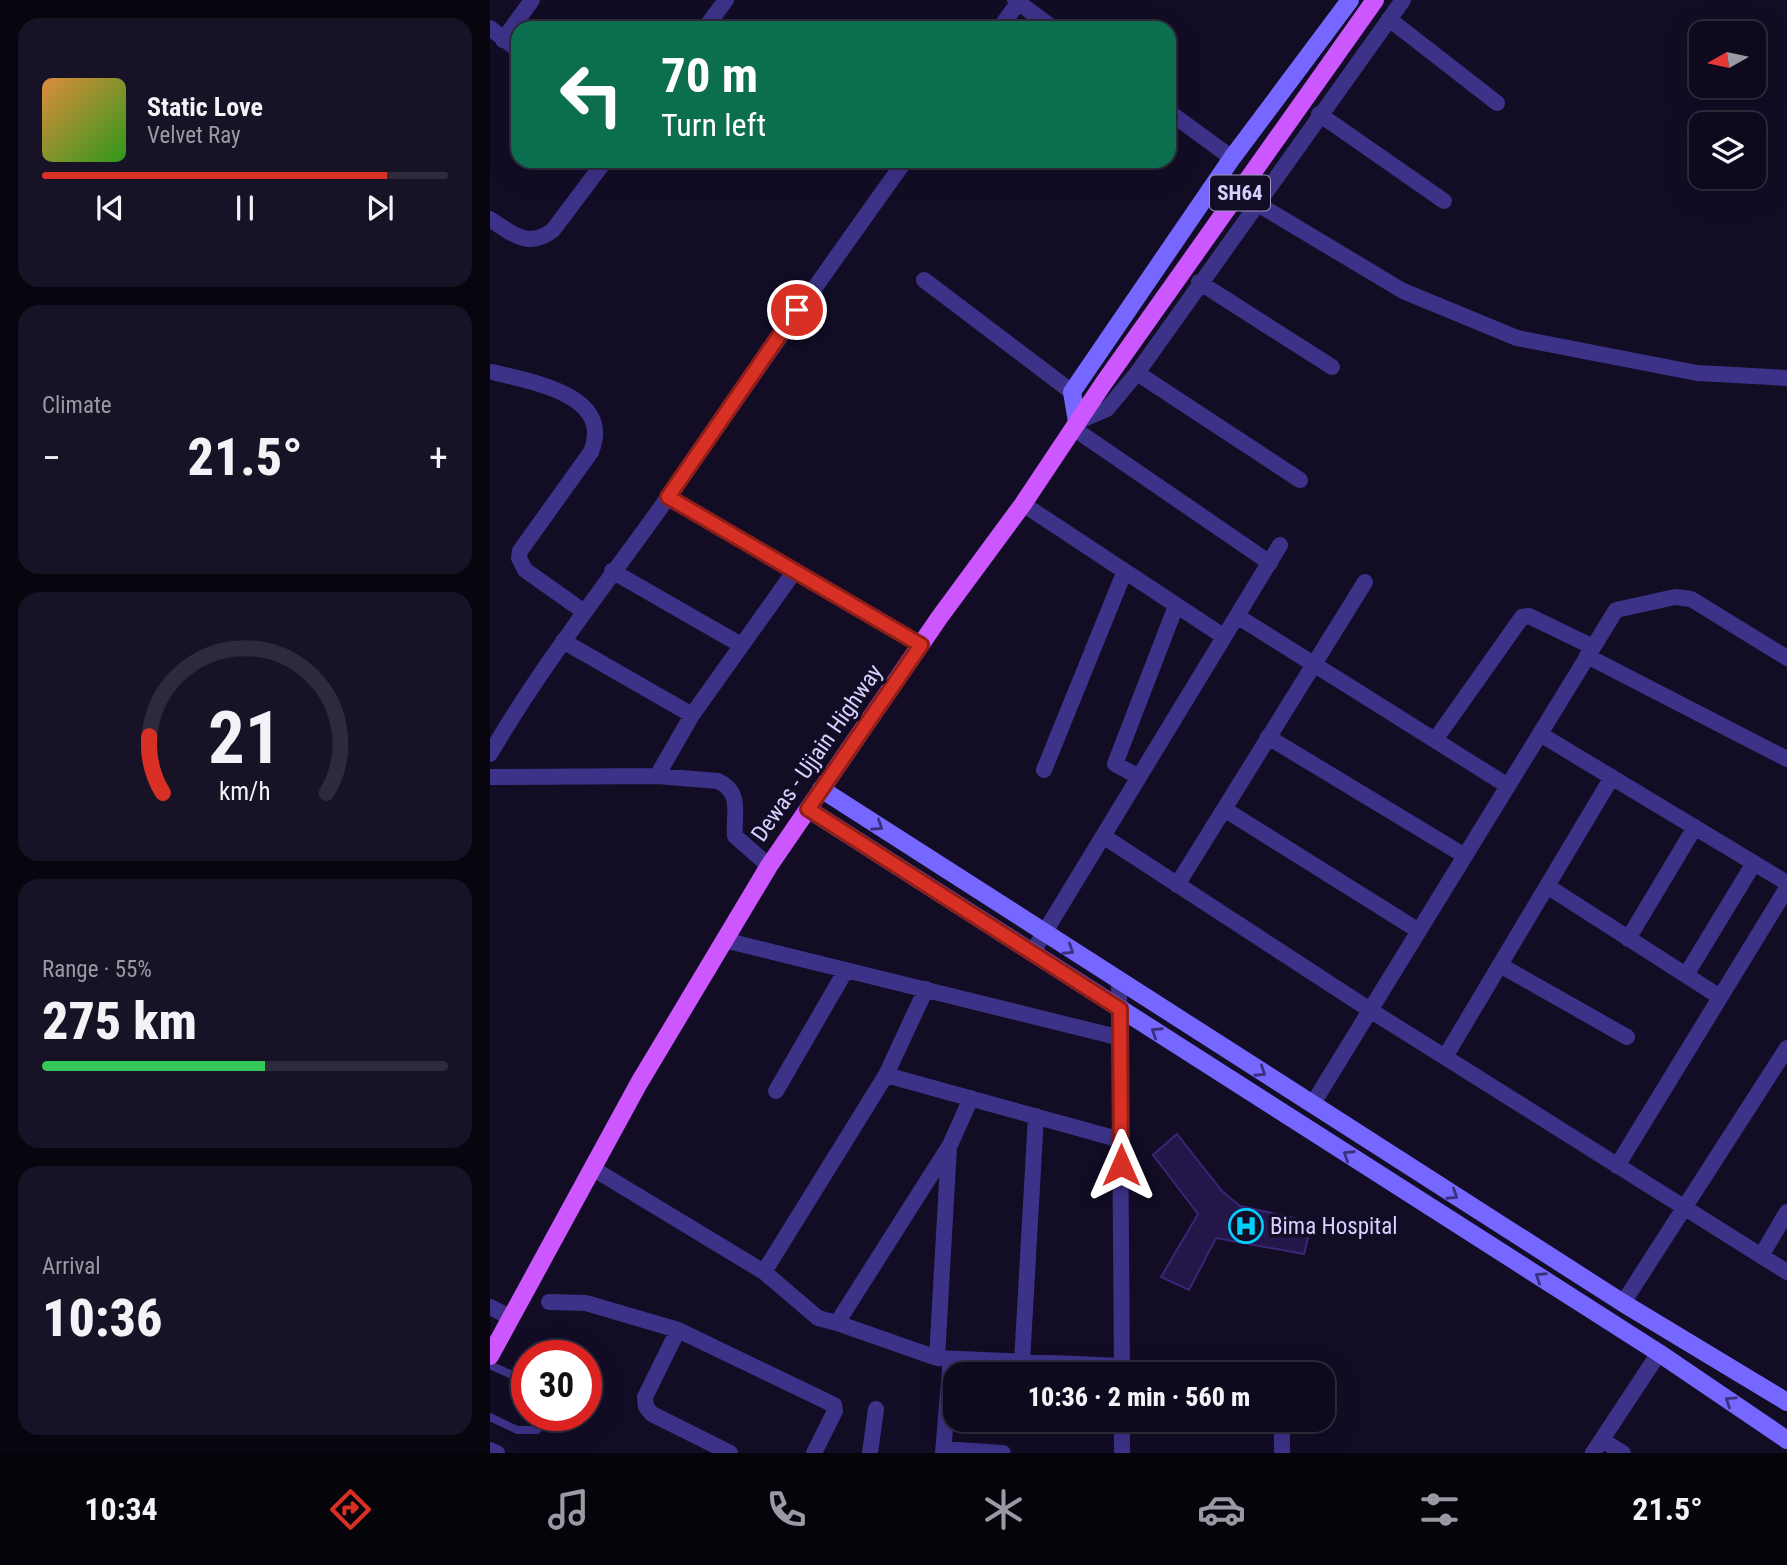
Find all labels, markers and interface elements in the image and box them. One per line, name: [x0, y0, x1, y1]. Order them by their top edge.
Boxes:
north arrow: [1689, 21, 1766, 98]
map controls: [1689, 21, 1766, 189]
text: 70 m: [661, 47, 758, 104]
icon: left: [546, 49, 637, 140]
text: Static Love: [147, 92, 263, 122]
text: Turn left: [661, 106, 766, 144]
button: layers: [1689, 112, 1766, 189]
text: Velvet Ray: [147, 122, 241, 149]
road number: SH64: [1210, 176, 1270, 210]
icon: previous: [91, 189, 129, 227]
icon: pause: [226, 189, 264, 227]
icon: next: [361, 189, 399, 227]
pin: [767, 280, 827, 340]
icon: arrive: [778, 291, 816, 329]
text: Climate: [42, 392, 112, 419]
text: 21.5°: [187, 427, 303, 488]
text: −: [42, 436, 61, 480]
text: +: [429, 436, 448, 480]
street label: Dewas - Ujjain Highway: [746, 659, 889, 847]
text: 21: [208, 695, 282, 781]
text: km/h: [219, 776, 271, 805]
one-way arrow: [871, 818, 884, 831]
one-way arrow: [1062, 942, 1075, 955]
text: Range · 55%: [42, 956, 152, 983]
text: 275 km: [42, 991, 197, 1052]
one-way arrow: [1151, 1028, 1164, 1041]
one-way arrow: [1253, 1064, 1266, 1077]
position arrow: [1084, 1128, 1158, 1202]
one-way arrow: [1343, 1150, 1356, 1163]
one-way arrow: [1445, 1186, 1458, 1199]
hospital icon: Bima Hospital: [1227, 1207, 1265, 1245]
place label: Bima Hospital: [1270, 1213, 1397, 1240]
text: Arrival: [42, 1253, 101, 1280]
one-way arrow: [1535, 1273, 1548, 1286]
text: 10:36: [42, 1288, 162, 1349]
speed limit sign: 30: [511, 1340, 602, 1431]
text: 10:36 · 2 min · 560 m: [1028, 1382, 1250, 1412]
one-way arrow: [1725, 1397, 1738, 1410]
icon: directions: [326, 1485, 375, 1534]
icon: music: [544, 1485, 593, 1534]
icon: phone: [762, 1485, 811, 1534]
icon: climate: [979, 1485, 1028, 1534]
icon: car: [1197, 1485, 1246, 1534]
icon: filters: [1415, 1485, 1464, 1534]
text: 10:34: [84, 1490, 158, 1528]
text: 21.5°: [1632, 1490, 1703, 1528]

